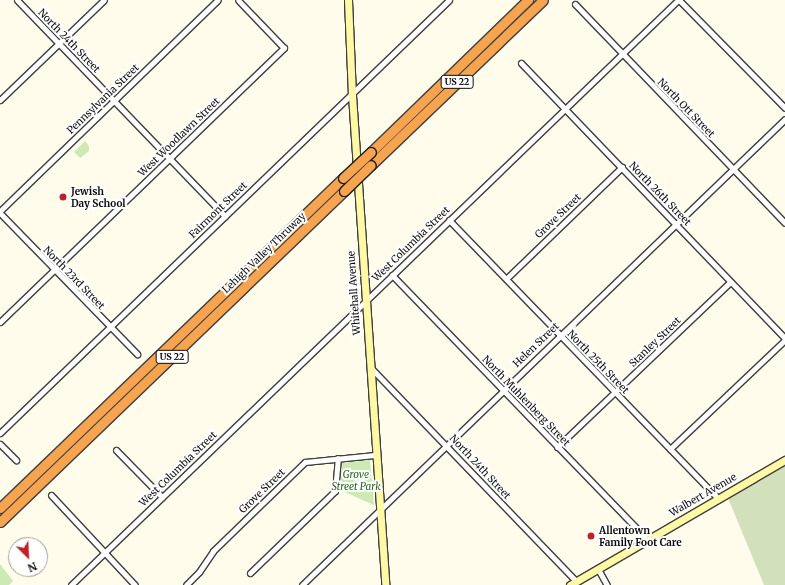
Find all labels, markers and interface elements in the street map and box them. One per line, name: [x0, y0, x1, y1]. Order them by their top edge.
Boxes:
street label: North 24th Street: [36, 7, 102, 75]
street label: Pennsylvania Street: [65, 62, 141, 136]
road number: US 22: [440, 75, 474, 89]
street label: North Ott Street: [655, 76, 717, 140]
street label: West Woodlawn Street: [136, 95, 222, 179]
street label: North 26th Street: [627, 160, 693, 228]
street label: Fairmont Street: [187, 179, 249, 241]
place label: Jewish Day School: [71, 185, 126, 208]
street label: Grove Street: [533, 191, 583, 241]
marker: Jewish Day School: [58, 192, 68, 202]
street label: West Columbia Street: [370, 204, 452, 284]
street label: Lehigh Valley Thruway: [220, 210, 308, 296]
street label: North 23rd Street: [41, 244, 107, 312]
street label: Whitehall Avenue: [345, 250, 363, 336]
street label: Stanley Street: [627, 314, 683, 370]
street label: Helen Street: [511, 320, 561, 370]
street label: North 25th Street: [565, 328, 631, 396]
road number: US 22: [155, 350, 189, 364]
street label: North Muhlenberg Street: [480, 353, 572, 449]
street label: West Columbia Street: [137, 429, 219, 509]
street label: North 24th Street: [447, 432, 513, 502]
street label: Grove Street: [237, 466, 287, 516]
park label: Grove Street Park: [331, 468, 381, 492]
street label: Walbert Avenue: [667, 471, 739, 519]
place label: Allentown Family Foot Care: [599, 524, 682, 548]
marker: Allentown Family Foot Care: [586, 531, 596, 541]
north arrow: [8, 537, 48, 577]
text: N: [26, 559, 39, 575]

